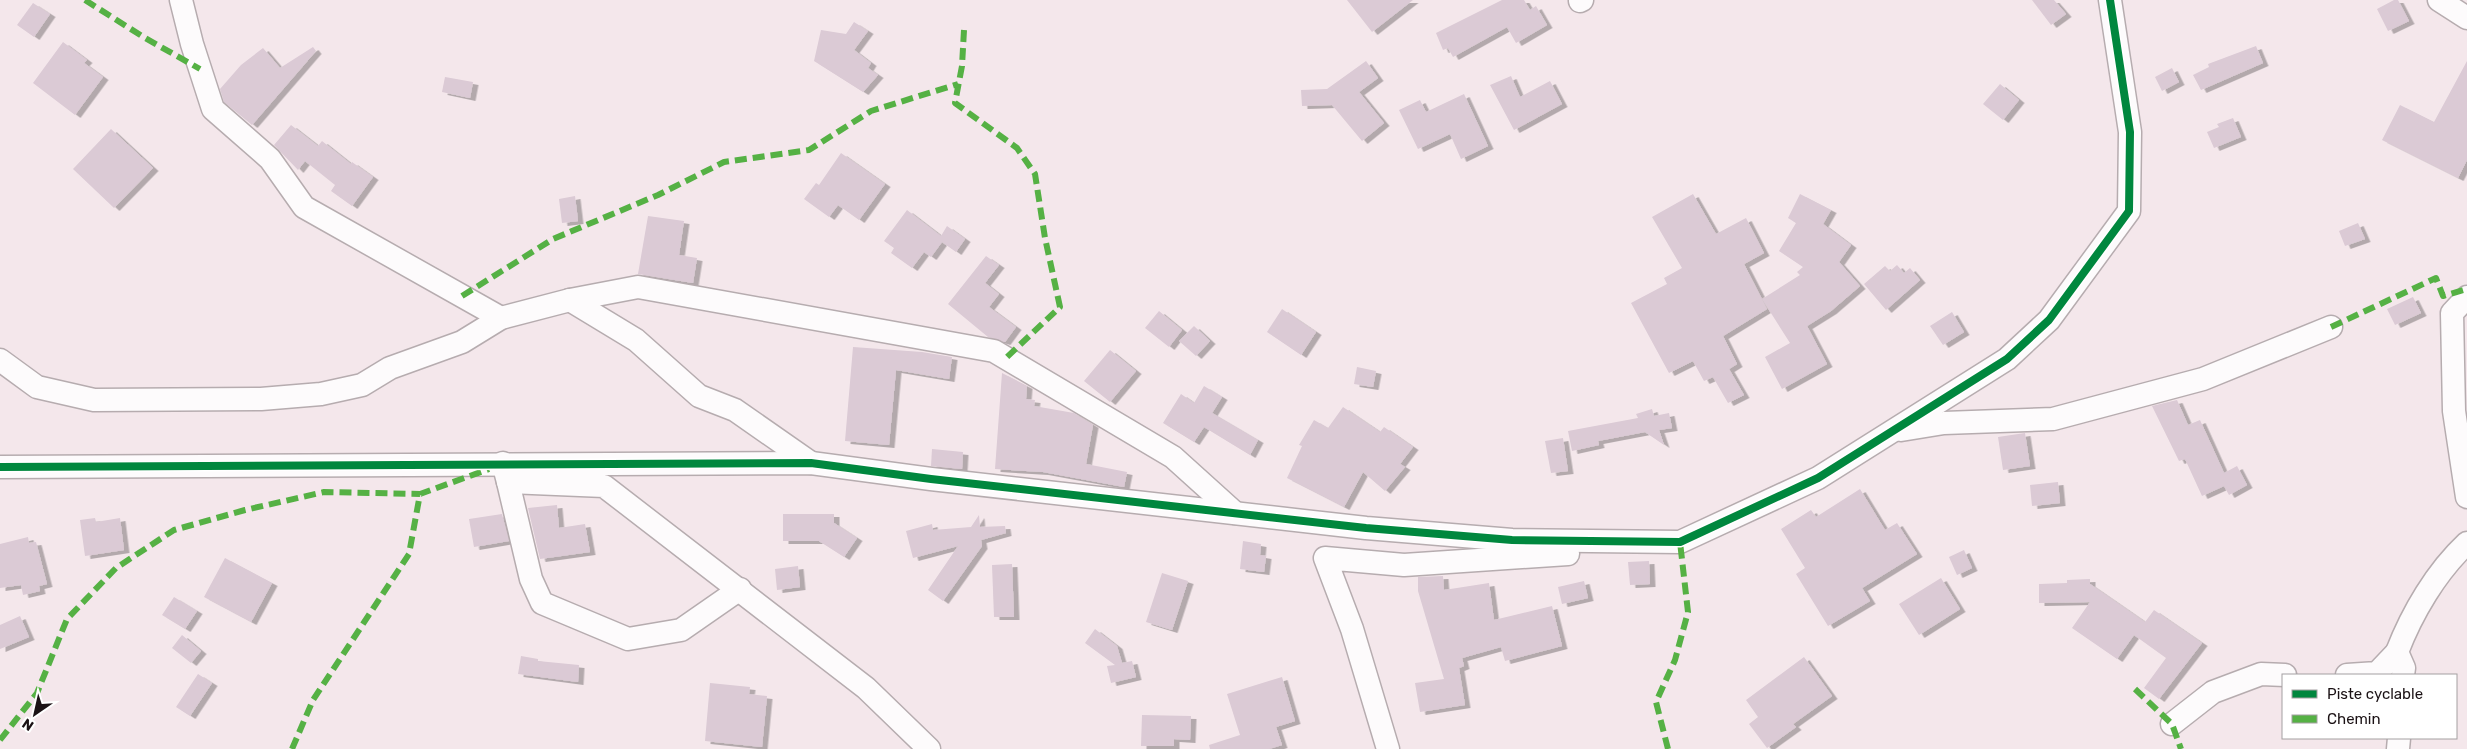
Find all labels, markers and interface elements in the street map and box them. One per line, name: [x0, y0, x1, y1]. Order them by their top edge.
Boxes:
legend: [2282, 674, 2457, 739]
text: Piste cyclable: [2327, 685, 2423, 703]
north arrow: [10, 689, 60, 739]
text: Chemin: [2327, 710, 2381, 728]
text: N: [19, 714, 37, 734]

